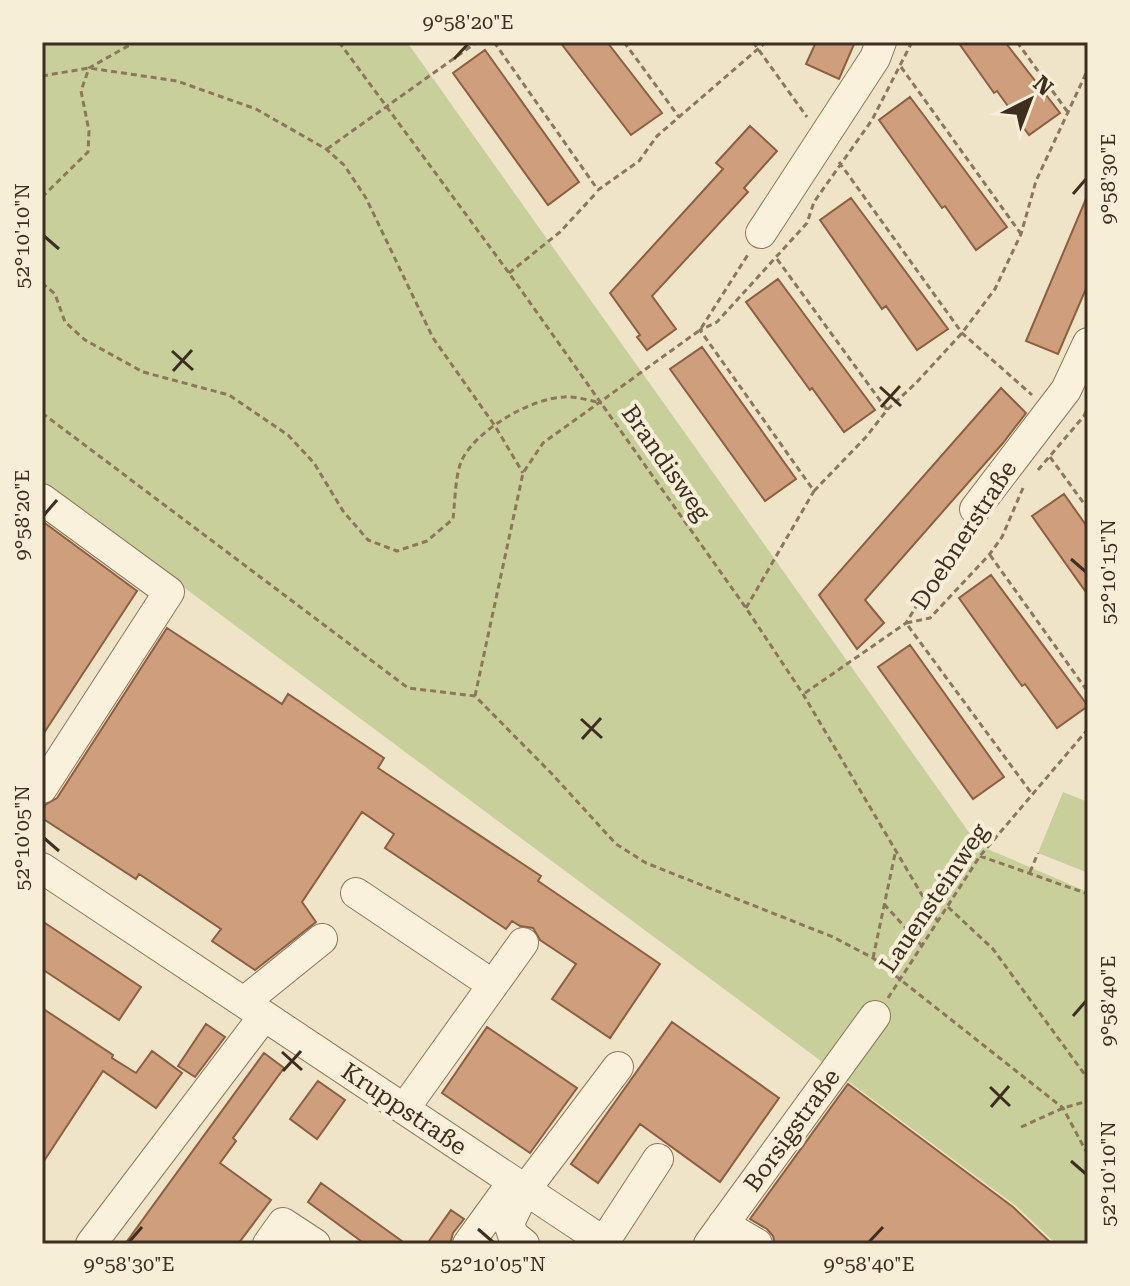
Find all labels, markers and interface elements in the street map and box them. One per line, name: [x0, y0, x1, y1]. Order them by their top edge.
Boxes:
text: 9°58'20"E: [423, 10, 513, 34]
north arrow: [990, 60, 1070, 140]
text: N: [1028, 71, 1058, 101]
text: 9°58'30"E: [1096, 134, 1120, 224]
text: 52°10'10"N: [10, 183, 34, 289]
street label: Brandisweg: [616, 400, 716, 526]
street label: Doebnerstraße: [906, 455, 1022, 615]
text: 9°58'20"E: [10, 470, 34, 560]
text: 52°10'15"N: [1096, 519, 1120, 625]
text: 52°10'05"N: [10, 785, 34, 891]
street label: Lauensteinweg: [874, 818, 994, 978]
text: 9°58'40"E: [1096, 956, 1120, 1046]
street label: Kruppstraße: [336, 1057, 472, 1161]
street label: Borsigstraße: [738, 1063, 846, 1197]
text: 52°10'10"N: [1096, 1121, 1120, 1227]
text: 9°58'30"E: [84, 1252, 174, 1276]
text: 52°10'05"N: [440, 1252, 546, 1276]
text: 9°58'40"E: [824, 1252, 914, 1276]

